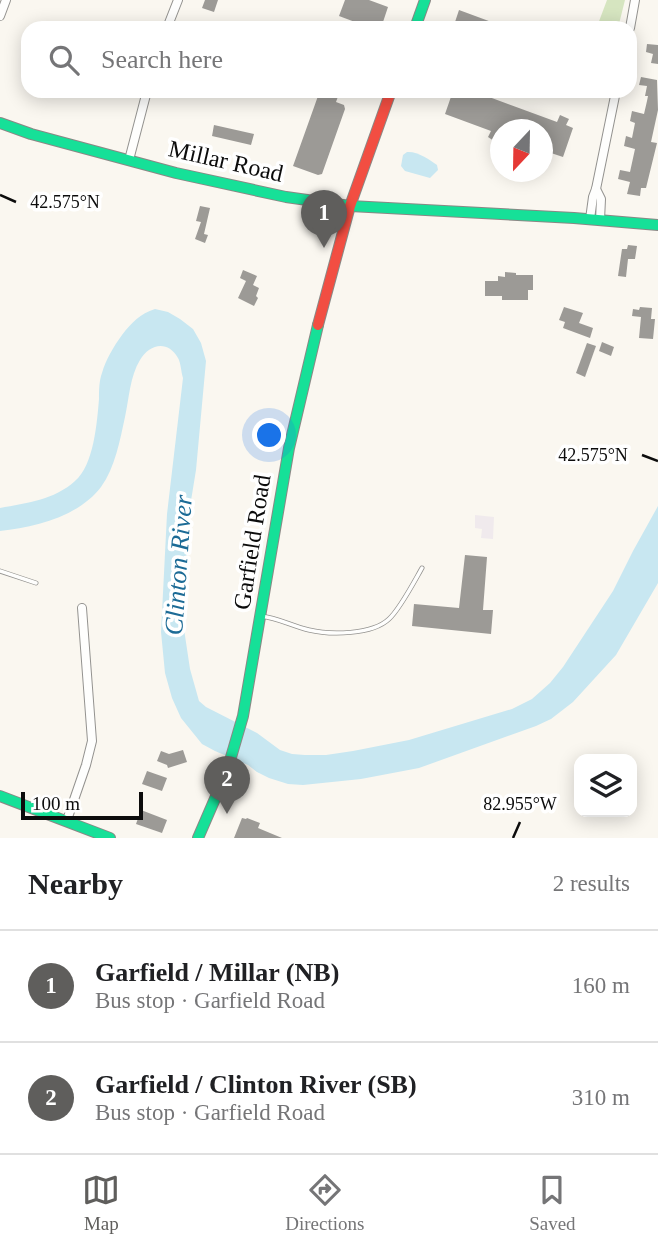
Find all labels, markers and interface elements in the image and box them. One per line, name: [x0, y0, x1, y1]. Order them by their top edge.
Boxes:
search box: [21, 21, 637, 98]
icon: search: [45, 41, 83, 79]
text: Search here: [101, 45, 223, 74]
north arrow: [490, 119, 553, 182]
street label: Millar Road: [166, 135, 286, 187]
pin: 1: [301, 190, 347, 248]
text: 42.575°N: [30, 192, 100, 212]
your location: [252, 418, 286, 452]
text: 42.575°N: [558, 445, 628, 465]
street label: Garfield Road: [228, 472, 276, 612]
water label: Clinton River: [159, 493, 198, 636]
map controls: [574, 754, 637, 817]
button: layers: [574, 754, 637, 817]
pin: 2: [204, 756, 250, 814]
scale bar: [21, 789, 144, 821]
text: 100 m: [32, 793, 80, 814]
text: 82.955°W: [483, 794, 557, 814]
text: Nearby: [28, 867, 123, 900]
text: 2 results: [553, 871, 630, 896]
text: Garfield / Millar (NB): [95, 958, 339, 987]
text: 1: [45, 973, 57, 998]
text: 160 m: [572, 973, 630, 998]
text: Bus stop · Garfield Road: [95, 988, 325, 1013]
text: Garfield / Clinton River (SB): [95, 1070, 417, 1099]
text: 2: [45, 1085, 57, 1110]
text: 310 m: [572, 1085, 630, 1110]
text: Bus stop · Garfield Road: [95, 1100, 325, 1125]
tab: Map: [82, 1171, 120, 1235]
tab: Directions: [285, 1171, 364, 1235]
tab: Saved: [529, 1171, 576, 1235]

